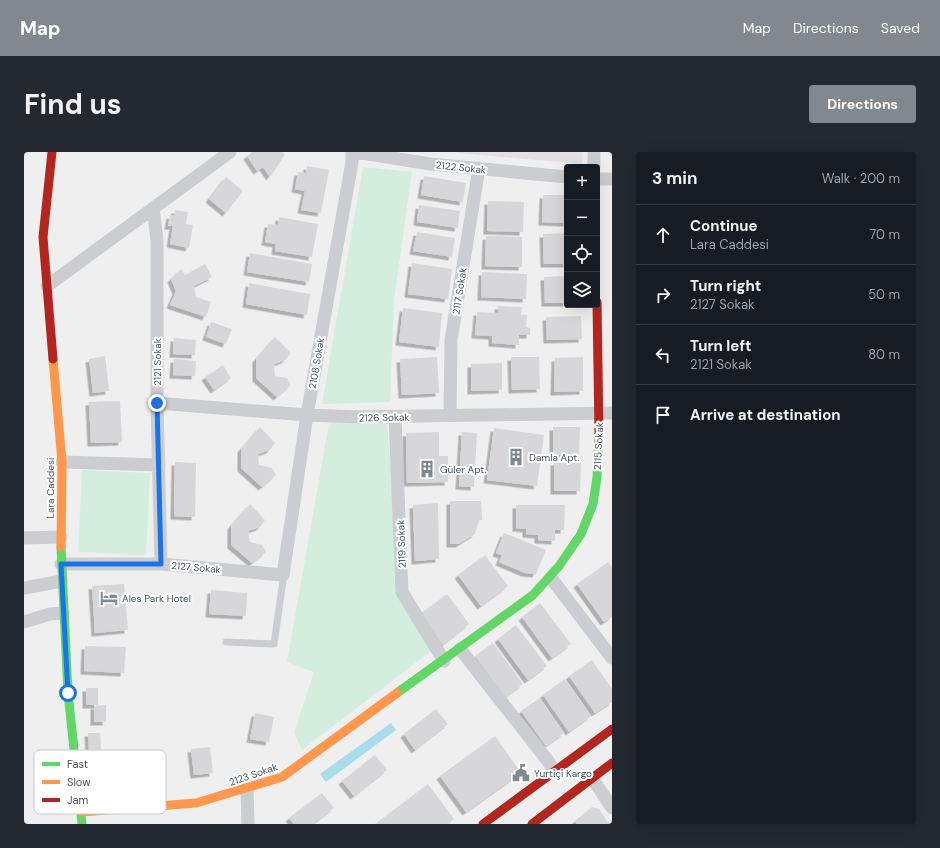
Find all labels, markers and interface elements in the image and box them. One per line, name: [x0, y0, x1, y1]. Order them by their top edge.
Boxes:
text: Map: [20, 16, 60, 41]
text: Map: [743, 19, 771, 37]
text: Directions: [793, 19, 859, 37]
text: Saved: [881, 19, 920, 37]
button: Directions: [809, 85, 916, 123]
text: Find us: [24, 86, 122, 123]
street label: 2122 Sokak: [435, 158, 487, 177]
map controls: [564, 164, 600, 308]
button: +: [564, 164, 600, 200]
text: 3 min: [652, 167, 697, 189]
text: Walk · 200 m: [822, 170, 900, 187]
button: −: [564, 200, 600, 236]
text: Continue: [690, 216, 758, 236]
icon: ahead: [652, 224, 674, 246]
text: 70 m: [869, 226, 900, 243]
button: locate: [564, 236, 600, 272]
text: Lara Caddesi: [690, 236, 769, 253]
street label: 2117 Sokak: [449, 267, 470, 315]
button: layers: [564, 272, 600, 308]
text: Turn right: [690, 276, 761, 296]
icon: right: [652, 284, 674, 306]
text: 50 m: [868, 286, 900, 303]
text: 2127 Sokak: [690, 296, 755, 313]
text: Turn left: [690, 336, 751, 356]
street label: 2108 Sokak: [306, 337, 327, 390]
street label: 2121 Sokak: [151, 338, 164, 386]
icon: left: [652, 344, 674, 366]
text: 80 m: [868, 346, 900, 363]
text: 2121 Sokak: [690, 356, 752, 373]
route end: [148, 394, 166, 412]
icon: arrive: [652, 404, 674, 426]
text: Arrive at destination: [690, 405, 841, 425]
street label: 2126 Sokak: [359, 411, 410, 424]
street label: 2115 Sokak: [591, 422, 606, 470]
building icon: Damla Apt.: [506, 447, 526, 467]
place label: Damla Apt.: [529, 451, 579, 464]
street label: Lara Caddesi: [44, 458, 57, 518]
building icon: Güler Apt.: [417, 459, 437, 479]
place label: Güler Apt.: [440, 463, 486, 476]
street label: 2119 Sokak: [394, 520, 409, 568]
street label: 2127 Sokak: [171, 559, 221, 576]
hotel icon: Ales Park Hotel: [99, 588, 119, 608]
place label: Ales Park Hotel: [122, 592, 191, 605]
route start: [59, 684, 77, 702]
legend: [34, 750, 166, 814]
text: Fast: [67, 757, 88, 771]
street label: 2123 Sokak: [227, 760, 279, 789]
public building icon: Yurtiçi Kargo: [511, 763, 531, 783]
place label: Yurtiçi Kargo: [534, 767, 592, 780]
text: Slow: [67, 775, 91, 789]
text: Jam: [67, 793, 88, 807]

